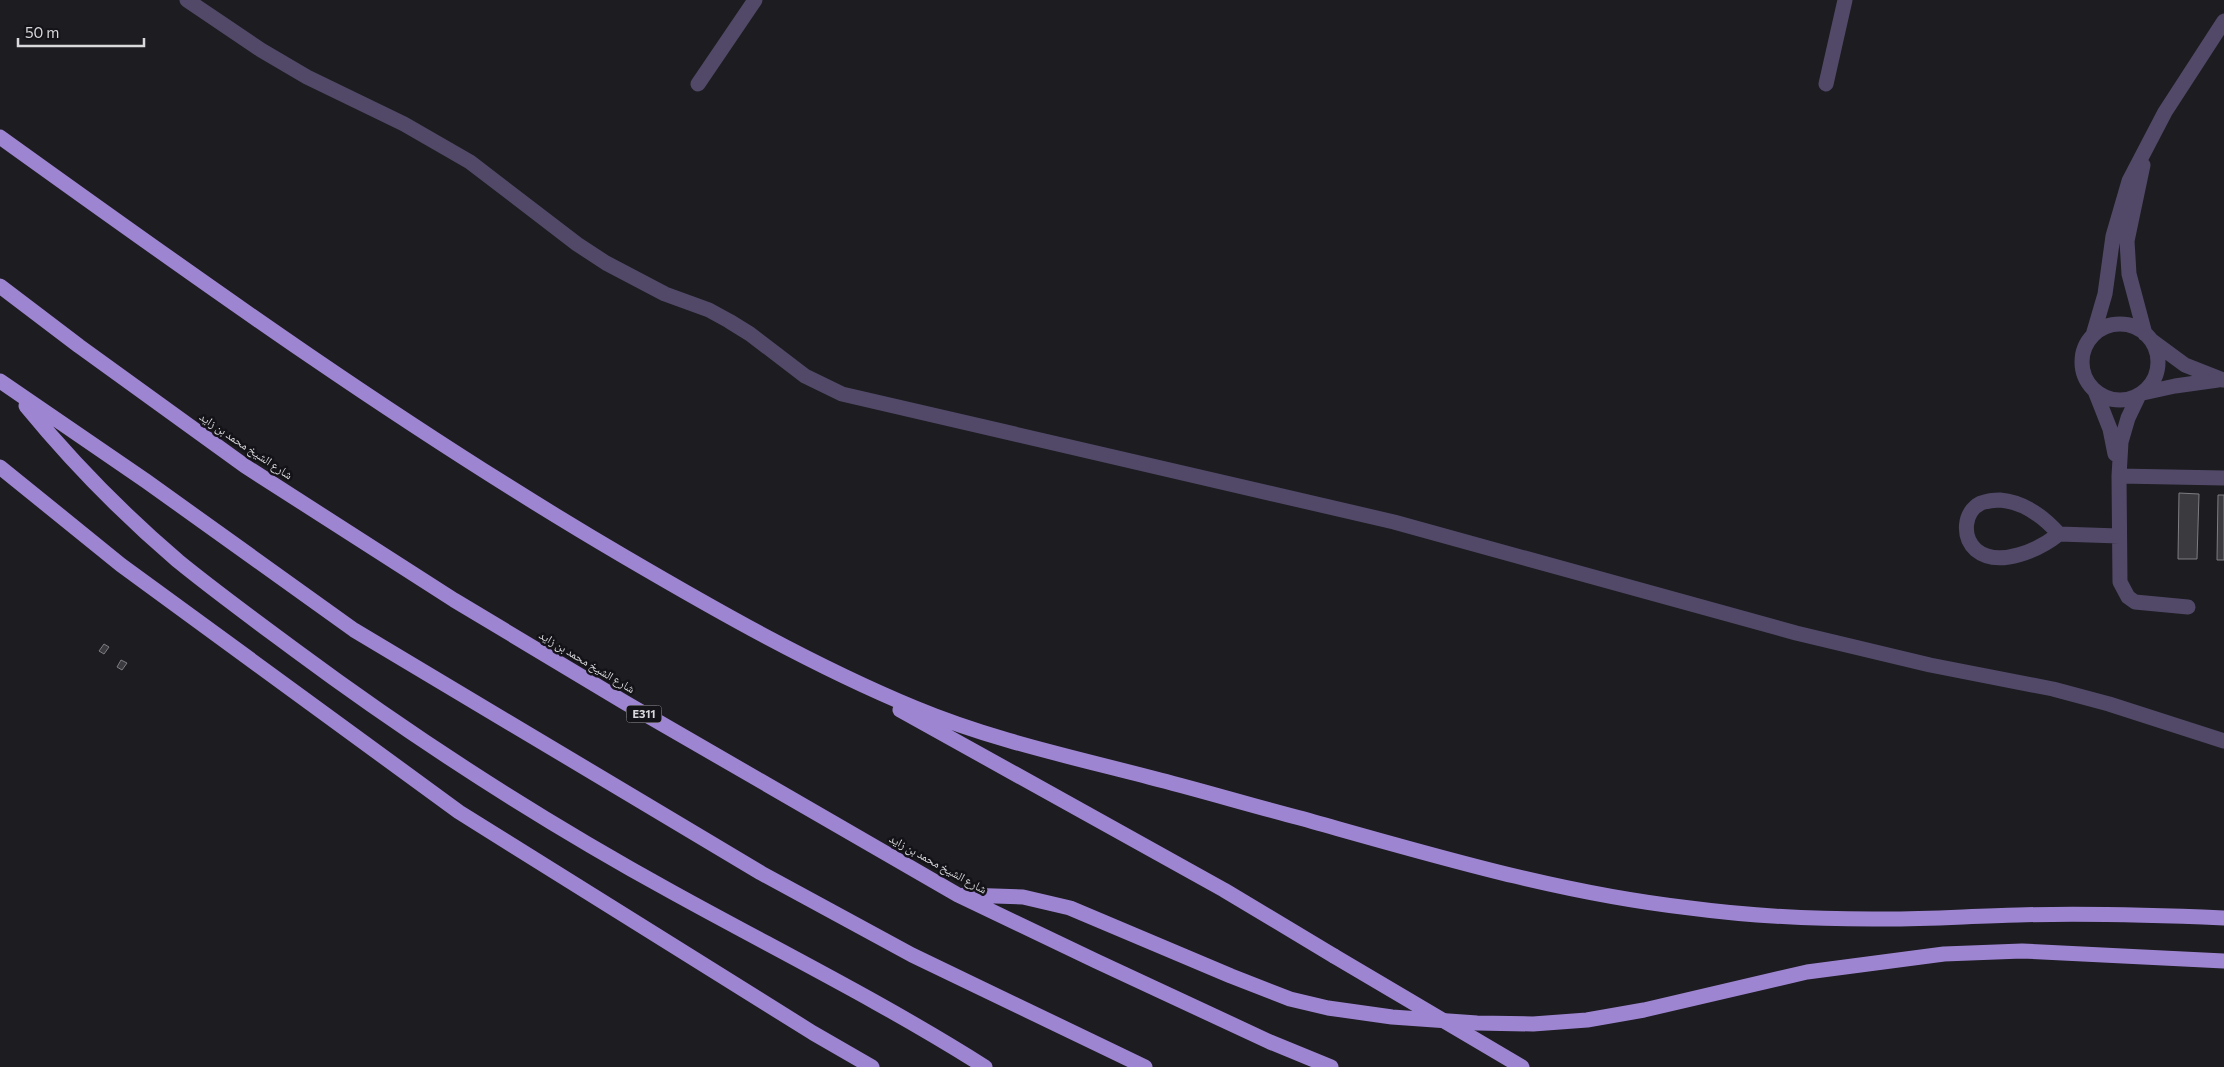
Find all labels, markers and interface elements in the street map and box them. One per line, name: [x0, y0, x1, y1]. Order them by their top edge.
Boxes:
scale bar: [18, 15, 144, 47]
text: 50 m: [25, 23, 59, 41]
street label: شارع الشيخ محمد بن زايد: [196, 409, 296, 483]
street label: شارع الشيخ محمد بن زايد: [536, 627, 638, 697]
road number: E311: [626, 706, 662, 722]
street label: شارع الشيخ محمد بن زايد: [886, 830, 990, 898]

